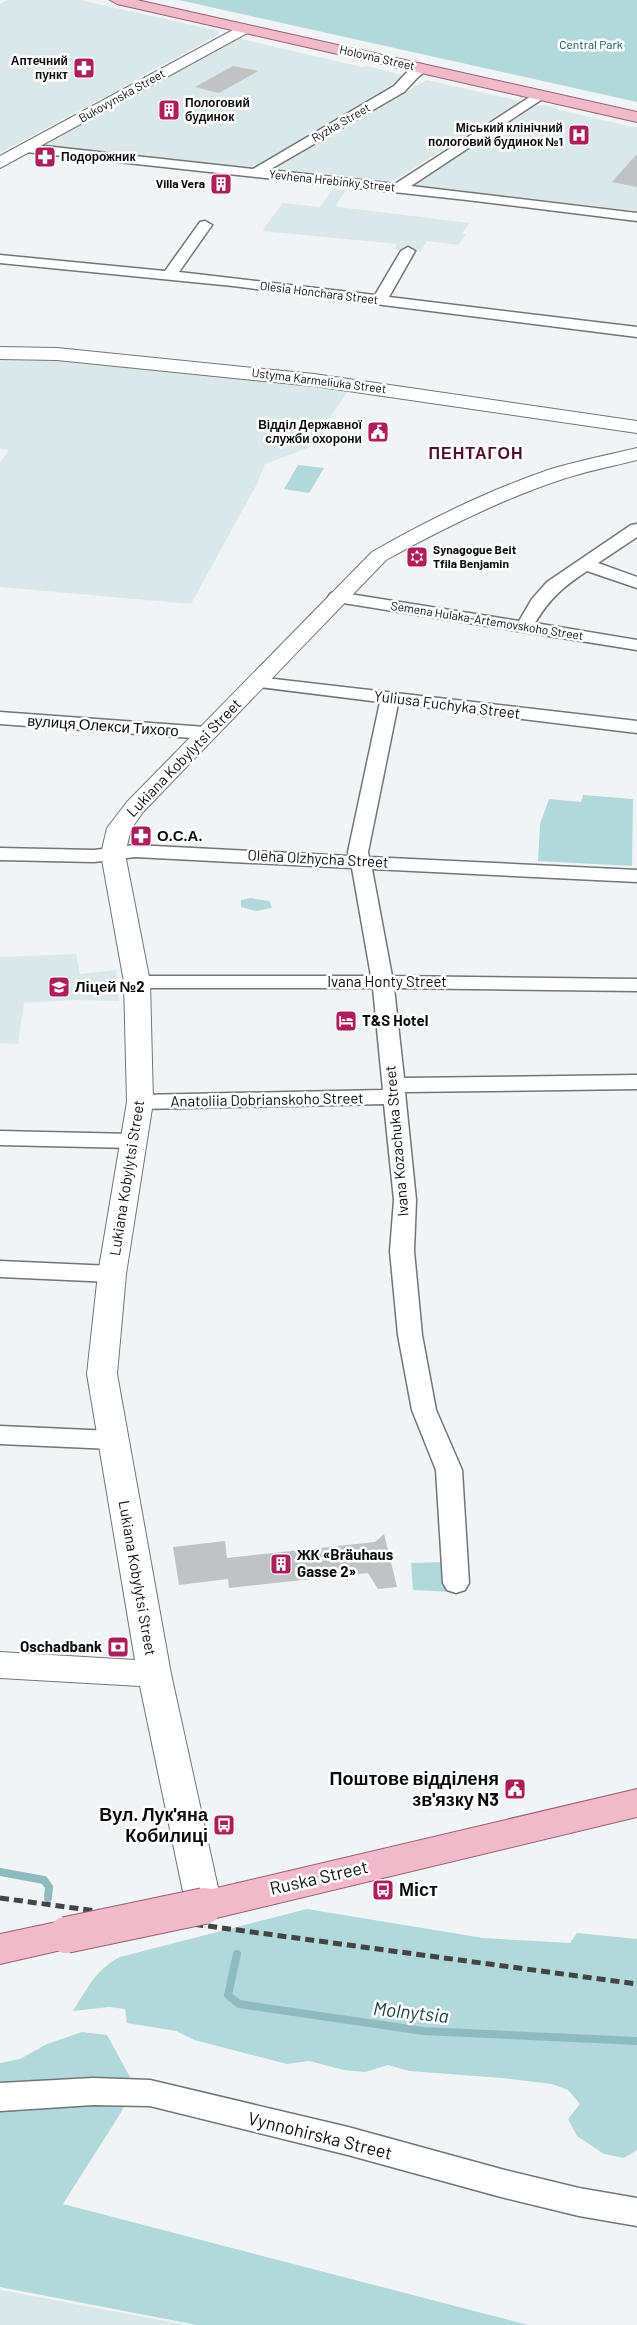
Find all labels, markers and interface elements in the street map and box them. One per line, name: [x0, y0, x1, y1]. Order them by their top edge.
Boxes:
park label: Central Park: [559, 37, 623, 51]
street label: Holovna Street: [338, 42, 416, 72]
place label: Аптечний пункт: [11, 53, 68, 82]
pharmacy icon: Аптечний пункт: [72, 56, 96, 80]
street label: Bukovynska Street: [76, 66, 167, 125]
place label: Пологовий будинок: [185, 95, 250, 124]
building icon: Пологовий будинок: [157, 98, 181, 122]
street label: Ryzka Street: [309, 100, 372, 145]
place label: Міський клінічний пологовий будинок №1: [428, 120, 563, 149]
hospital icon: Міський клінічний пологовий будинок №1: [567, 123, 591, 147]
pharmacy icon: Подорожник: [33, 145, 57, 169]
place label: Подорожник: [61, 149, 136, 164]
street label: Yevhena Hrebinky Street: [268, 166, 396, 194]
building icon: Villa Vera: [209, 172, 233, 196]
place label: Villa Vera: [156, 176, 205, 190]
street label: Olesia Honchara Street: [259, 278, 379, 306]
street label: Ustyma Karmeliuka Street: [251, 365, 387, 395]
place label: Відділ Державної служби охорони: [258, 417, 363, 446]
public building icon: Відділ Державної служби охорони: [366, 420, 390, 444]
district label: ПЕНТАГОН: [429, 443, 523, 462]
place label: Synagogue Beit Tfila Benjamin: [433, 542, 517, 570]
synagogue icon: Synagogue Beit Tfila Benjamin: [405, 545, 429, 569]
street label: Semena Hulaka-Artemovskoho Street: [390, 598, 584, 642]
street label: Yuliusa Fuchyka Street: [373, 686, 521, 722]
street label: Lukiana Kobylytsi Street: [122, 695, 244, 820]
street label: вулиця Олекси Тихого: [27, 711, 179, 739]
pharmacy icon: О.С.А.: [129, 824, 153, 848]
place label: О.С.А.: [157, 826, 202, 844]
street label: Oleha Olzhycha Street: [247, 845, 389, 871]
street label: Ivana Honty Street: [327, 972, 447, 990]
school or university icon: Ліцей №2: [47, 975, 71, 999]
place label: Ліцей №2: [75, 977, 145, 995]
hotel icon: T&S Hotel: [334, 1009, 358, 1033]
place label: T&S Hotel: [362, 1011, 428, 1029]
street label: Ivana Kozachuka Street: [380, 1065, 412, 1217]
street label: Anatoliia Dobrianskoho Street: [170, 1088, 364, 1110]
street label: Lukiana Kobylytsi Street: [105, 1099, 147, 1257]
street label: Lukiana Kobylytsi Street: [115, 1499, 160, 1657]
place label: ЖК «Bräuhaus Gasse 2»: [296, 1545, 394, 1580]
building icon: ЖК «Bräuhaus Gasse 2»: [269, 1552, 293, 1576]
bank icon: Oschadbank: [106, 1635, 130, 1659]
place label: Oschadbank: [20, 1637, 102, 1655]
place label: Поштове відділеня зв'язку N3: [330, 1767, 499, 1810]
public building icon: Поштове відділеня зв'язку N3: [503, 1777, 527, 1801]
place label: Вул. Лук'яна Кобилиці: [99, 1803, 209, 1846]
bus stop icon: Вул. Лук'яна Кобилиці: [212, 1813, 236, 1837]
street label: Ruska Street: [268, 1855, 370, 1899]
bus stop icon: Міст: [371, 1878, 395, 1902]
place label: Міст: [399, 1878, 438, 1900]
water label: Molnytsia: [372, 1996, 450, 2027]
street label: Vynnohirska Street: [246, 2106, 395, 2164]

